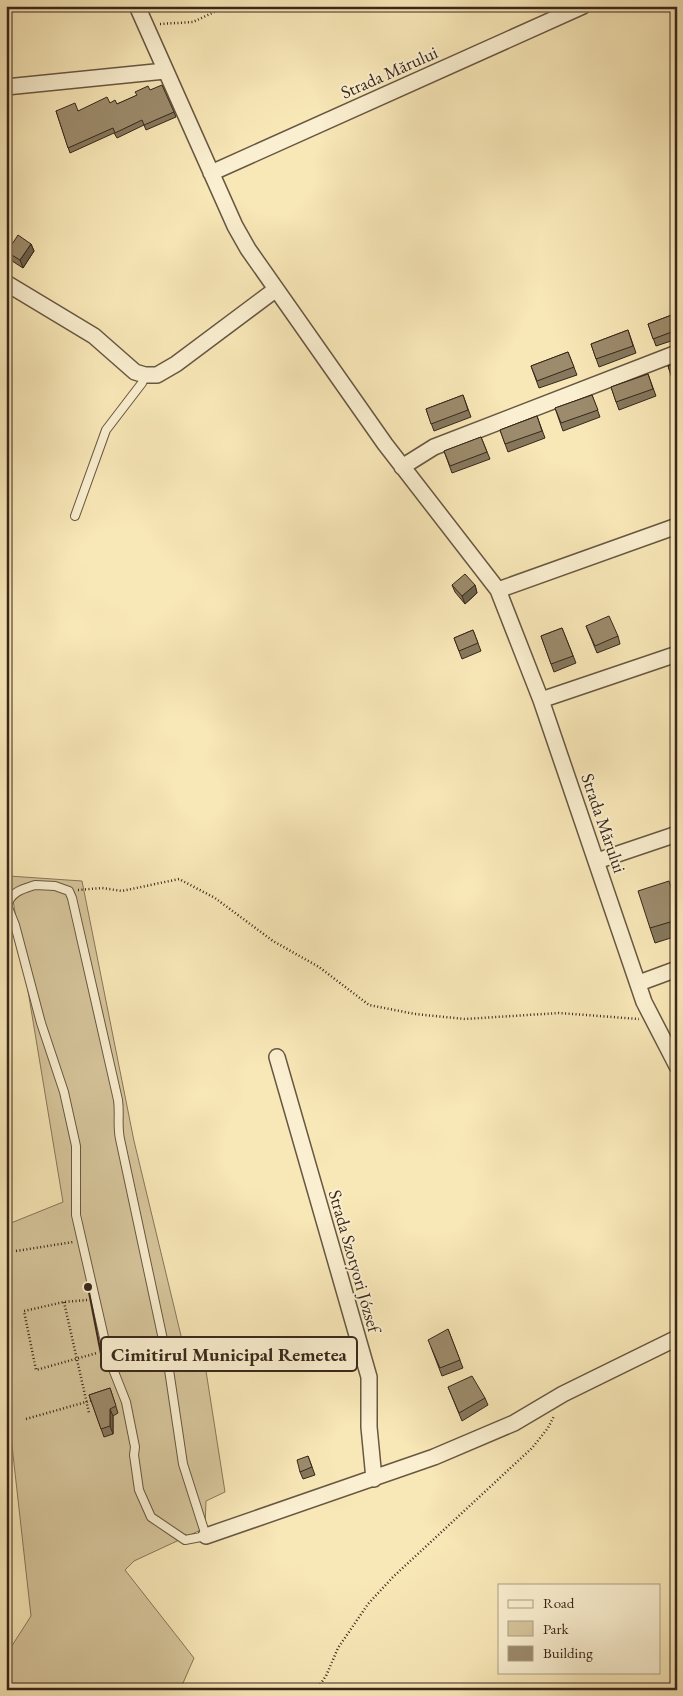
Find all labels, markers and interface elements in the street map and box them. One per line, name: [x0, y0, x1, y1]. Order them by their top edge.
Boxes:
street label: Strada Mărului: [337, 40, 442, 104]
street label: Strada Mărului: [576, 770, 632, 876]
street label: Strada Szotyori József: [324, 1187, 387, 1337]
callout: Cimitirul Municipal Remetea: [101, 1337, 357, 1371]
text: Cimitirul Municipal Remetea: [111, 1342, 348, 1367]
legend: [498, 1584, 660, 1674]
text: Road: [543, 1593, 575, 1612]
text: Park: [543, 1619, 570, 1638]
text: Building: [543, 1643, 593, 1662]

